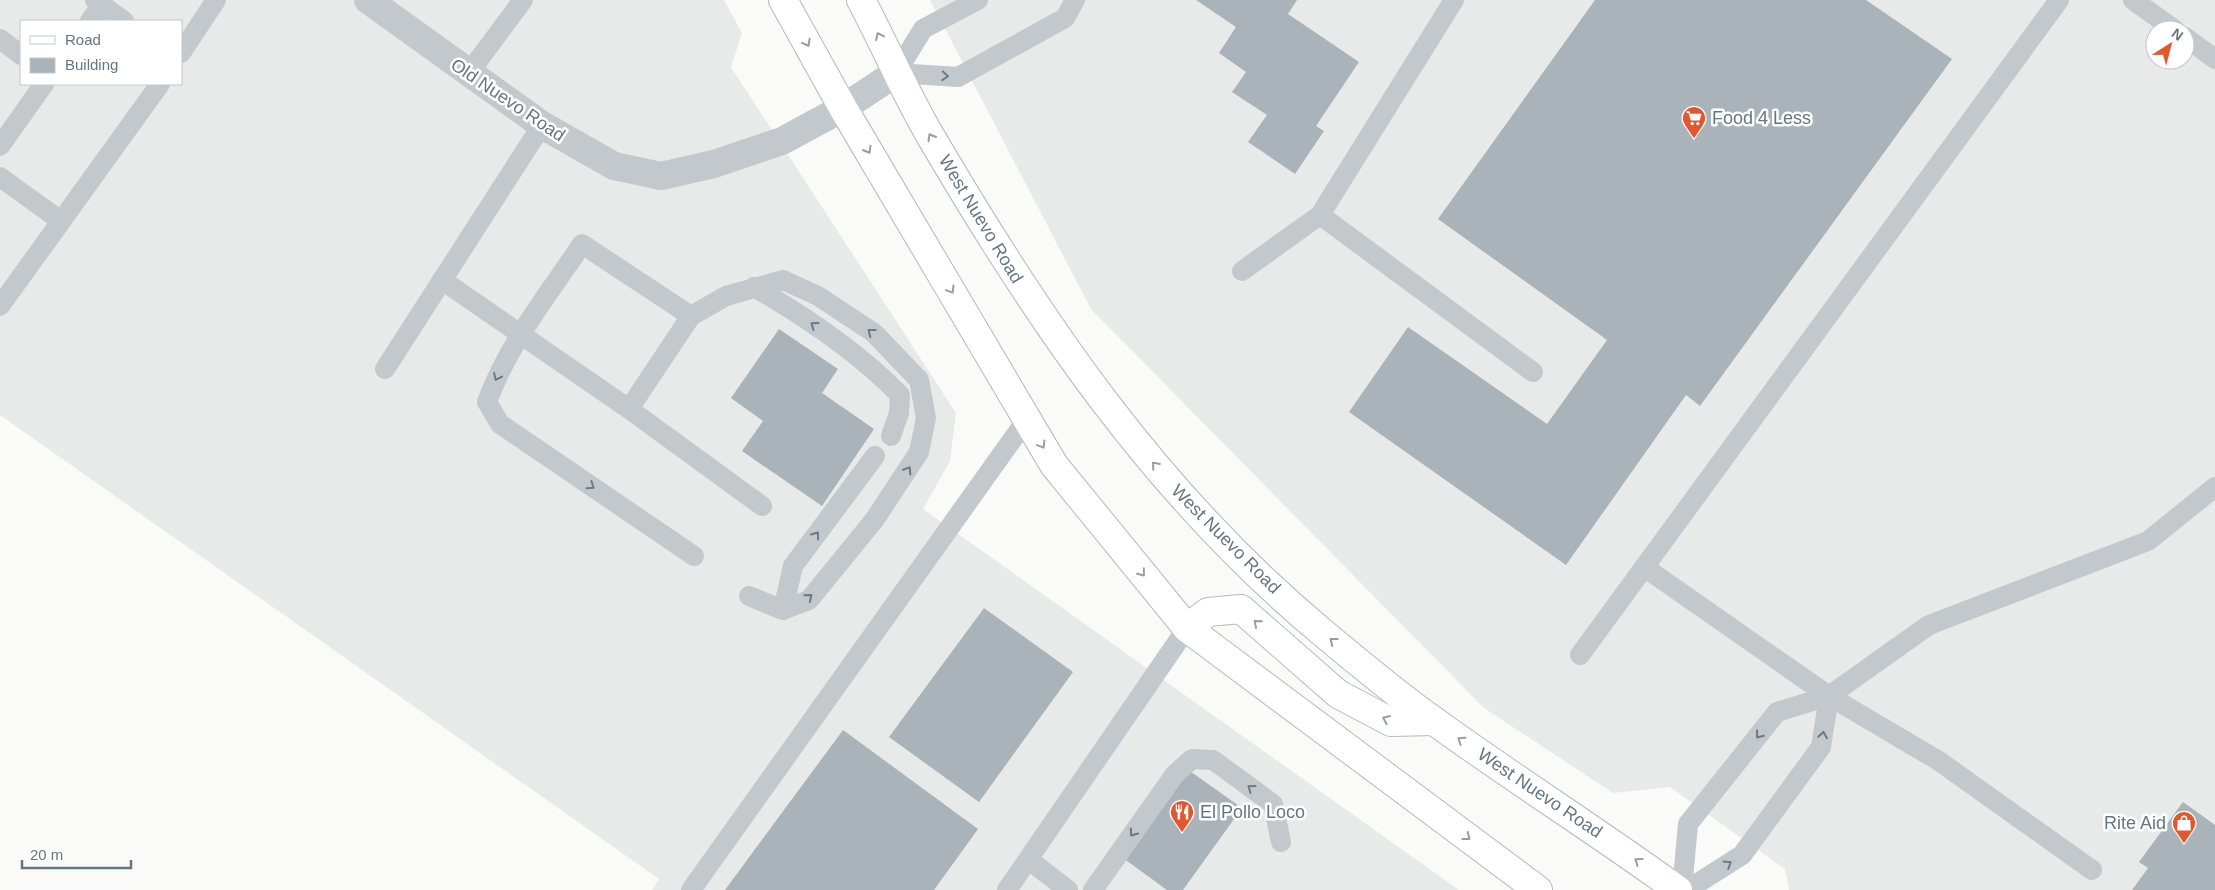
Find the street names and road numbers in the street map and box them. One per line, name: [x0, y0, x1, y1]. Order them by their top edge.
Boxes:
street label: Old Nuevo Road: [447, 55, 569, 145]
street label: West Nuevo Road: [935, 151, 1027, 287]
street label: West Nuevo Road: [1167, 480, 1285, 598]
street label: West Nuevo Road: [1474, 744, 1606, 842]

